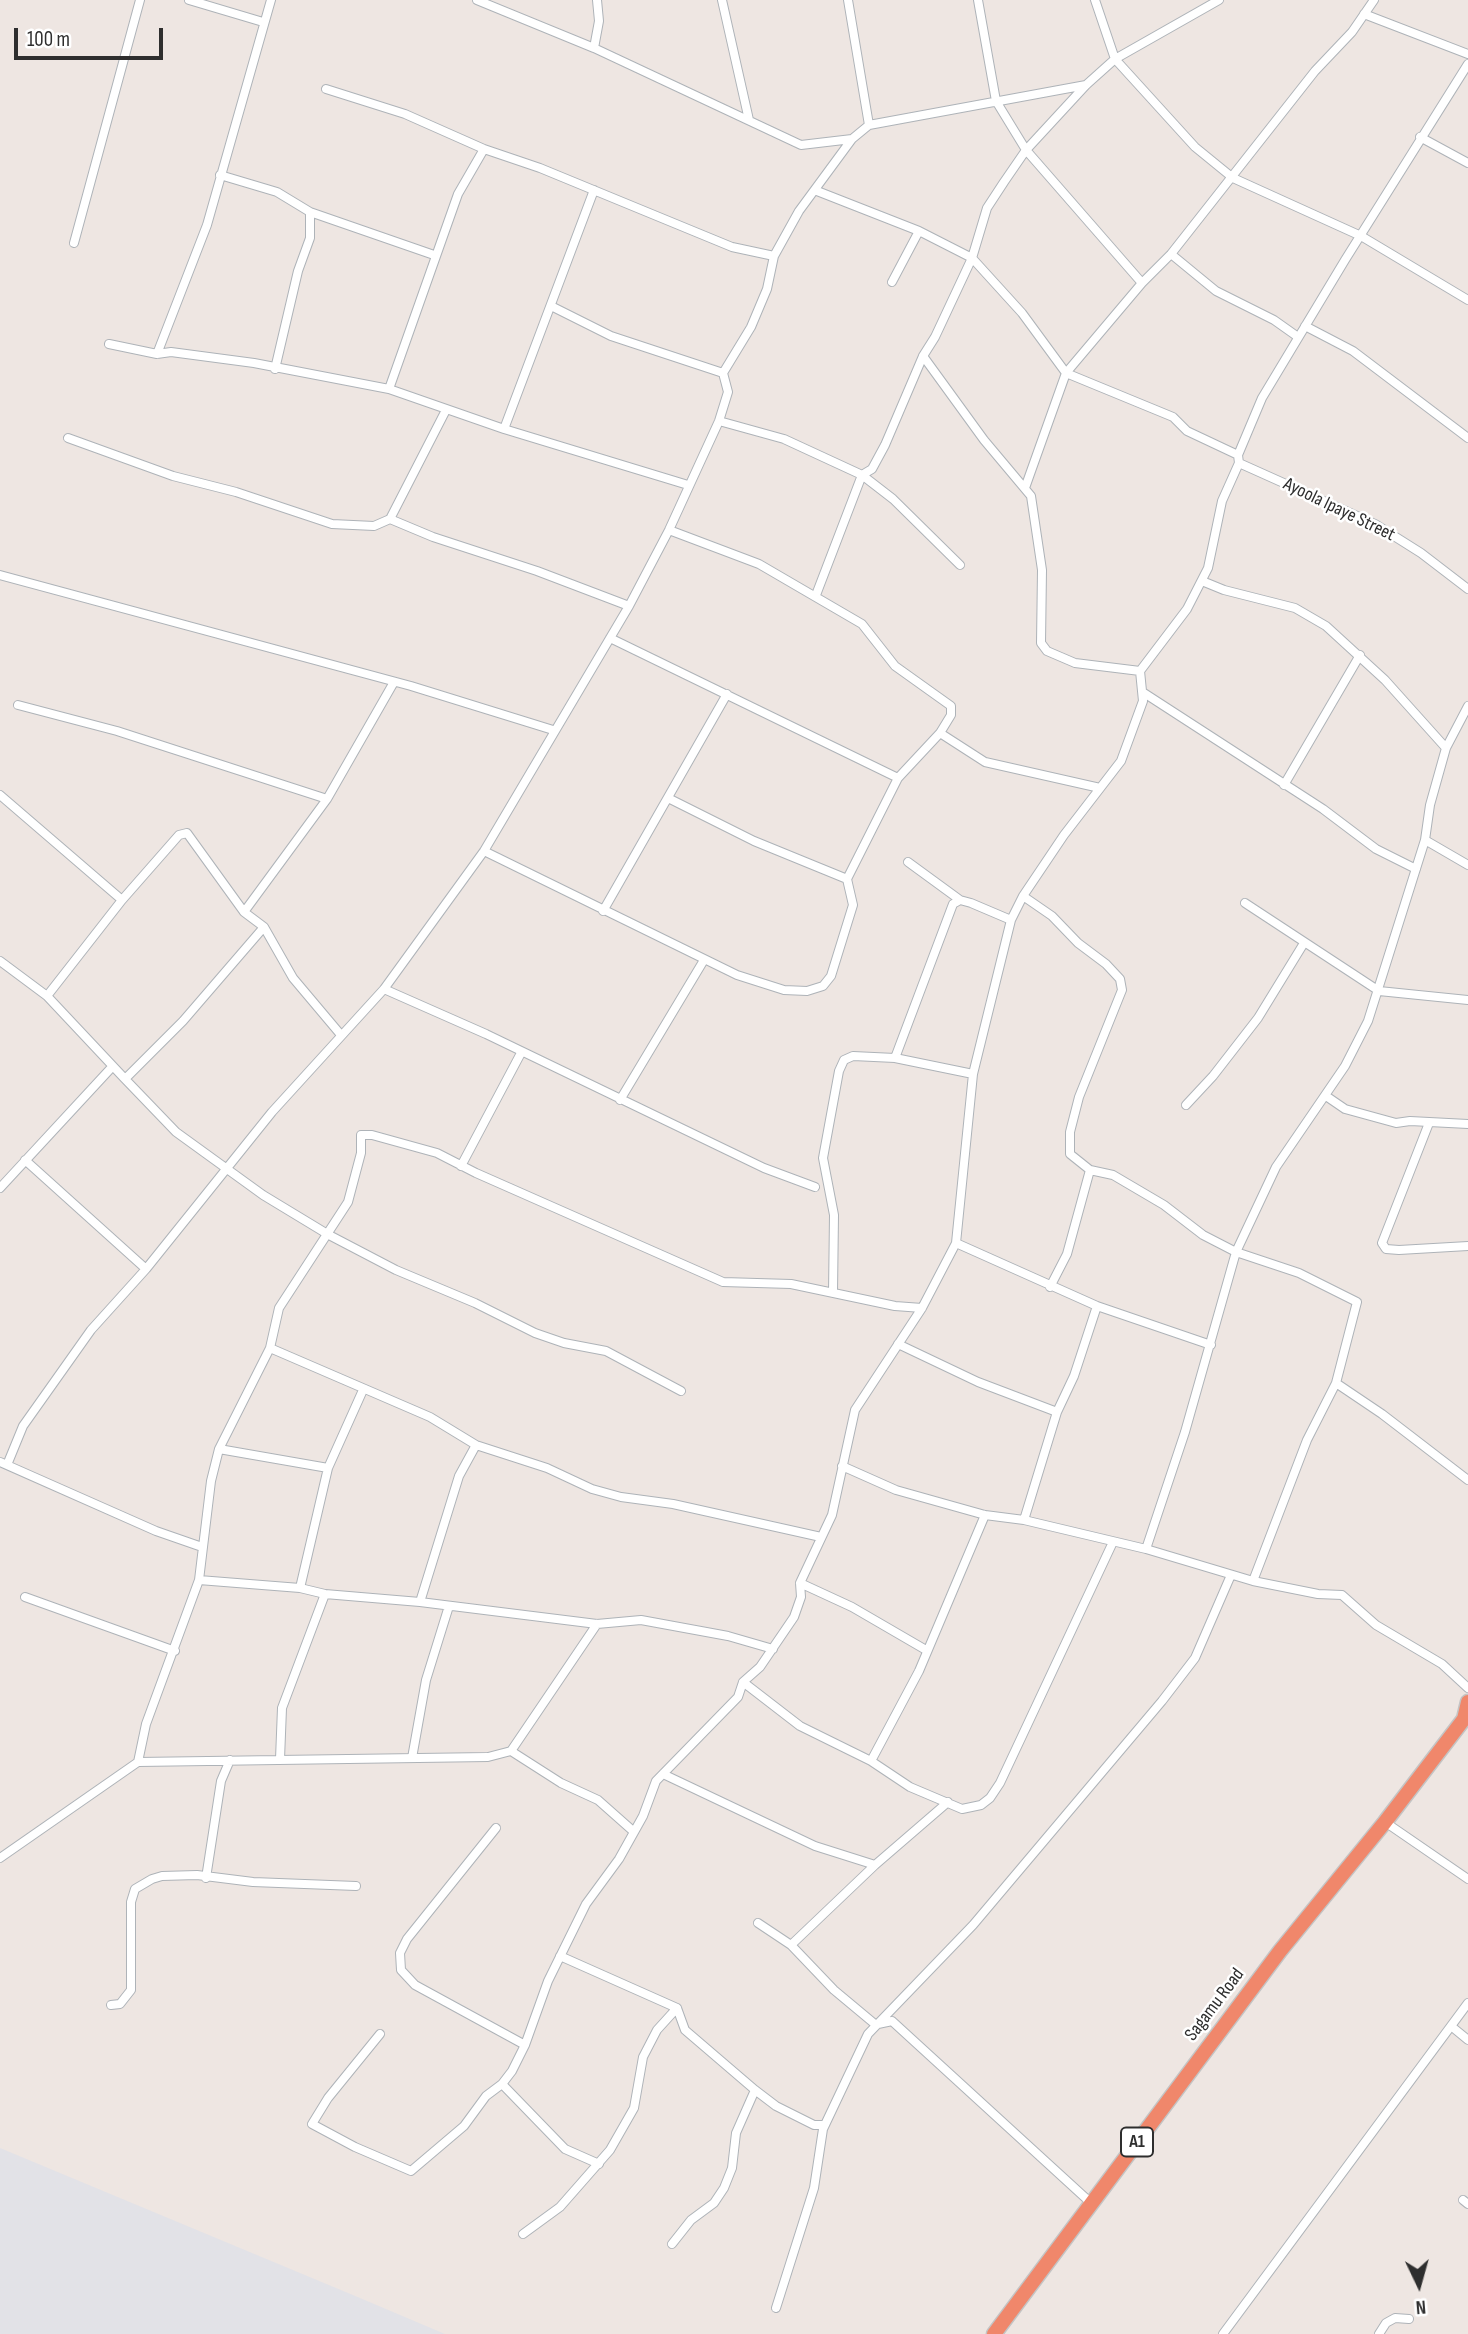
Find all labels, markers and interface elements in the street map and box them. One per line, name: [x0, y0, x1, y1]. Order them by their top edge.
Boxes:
scale bar: [18, 14, 166, 58]
text: 100 m: [27, 27, 70, 52]
street label: Ayoola Ipaye Street: [1279, 473, 1399, 547]
street label: Sagamu Road: [1180, 1964, 1250, 2046]
road number: A1: [1121, 2128, 1153, 2156]
north arrow: [1384, 2250, 1454, 2320]
text: N: [1415, 2295, 1427, 2318]

